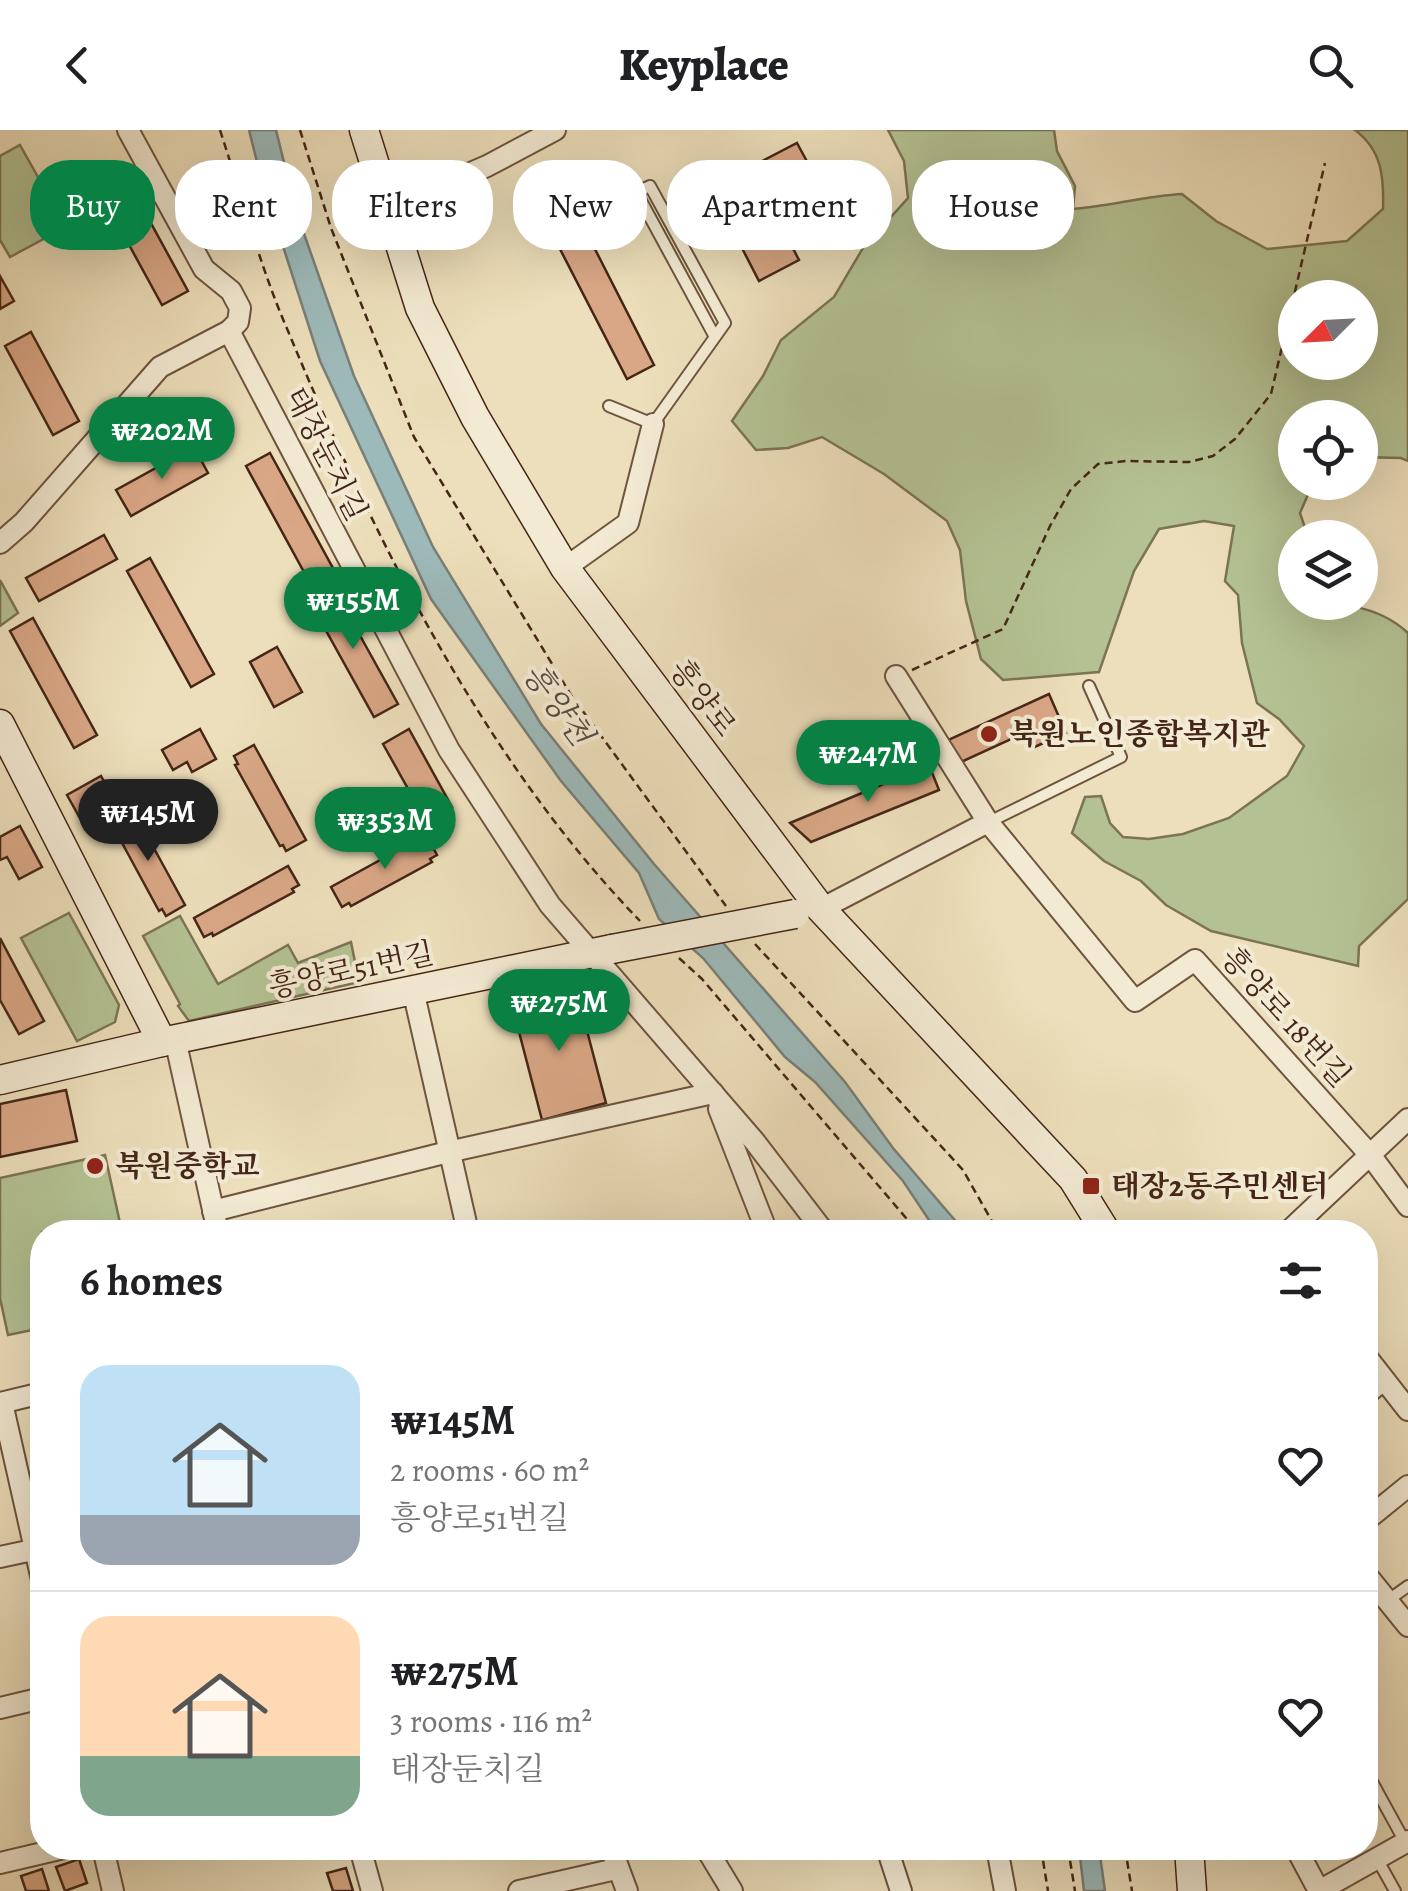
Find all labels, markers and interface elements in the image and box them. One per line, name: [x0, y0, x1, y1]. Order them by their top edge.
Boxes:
text: Keyplace: [619, 34, 789, 96]
icon: back: [50, 38, 105, 93]
icon: search: [1303, 38, 1358, 93]
chip: Buy: [30, 160, 155, 250]
chip: Rent: [175, 160, 312, 250]
chip: Filters: [332, 160, 493, 250]
chip: New: [513, 160, 647, 250]
chip: Apartment: [667, 160, 892, 250]
chip: House: [912, 160, 1074, 250]
north arrow: [1278, 280, 1378, 380]
map controls: [1278, 280, 1378, 620]
street label: 태장둔치길: [275, 380, 377, 528]
pin: ₩202M: [92, 397, 232, 482]
button: locate: [1278, 400, 1378, 500]
text: ₩202M: [111, 407, 213, 451]
button: layers: [1278, 520, 1378, 620]
pin: ₩155M: [283, 567, 423, 652]
text: ₩155M: [306, 577, 400, 621]
street label: 흥양로: [661, 651, 745, 745]
water label: 흥양천: [513, 654, 604, 756]
place label: 북원노인종합복지관: [1009, 714, 1270, 754]
pin: ₩247M: [798, 720, 938, 805]
marker: 북원노인종합복지관: [978, 723, 1000, 745]
text: ₩247M: [818, 730, 918, 774]
pin: ₩145M: [78, 779, 218, 864]
pin: ₩353M: [315, 787, 455, 872]
text: ₩145M: [100, 789, 196, 833]
text: ₩353M: [337, 797, 433, 841]
street label: 흥양로51번길: [265, 933, 437, 1007]
street label: 흥양로 18번길: [1212, 938, 1360, 1096]
pin: ₩275M: [489, 969, 629, 1054]
text: ₩275M: [510, 979, 608, 1023]
place label: 북원중학교: [115, 1146, 260, 1186]
marker: 북원중학교: [84, 1155, 106, 1177]
place label: 태장2동주민센터: [1111, 1166, 1328, 1206]
marker: 태장2동주민센터: [1080, 1175, 1102, 1197]
text: 6 homes: [80, 1252, 223, 1309]
icon: filters: [1273, 1253, 1328, 1308]
text: ₩145M: [390, 1391, 515, 1448]
icon: home: [160, 1405, 280, 1525]
icon: heart: [1273, 1438, 1328, 1493]
text: 2 rooms · 60 m²: [390, 1448, 589, 1492]
text: 흥양로51번길: [390, 1496, 569, 1540]
text: ₩275M: [390, 1642, 519, 1699]
icon: home: [160, 1656, 280, 1776]
icon: heart: [1273, 1689, 1328, 1744]
text: 3 rooms · 116 m²: [390, 1699, 592, 1743]
text: 태장둔치길: [390, 1747, 545, 1791]

